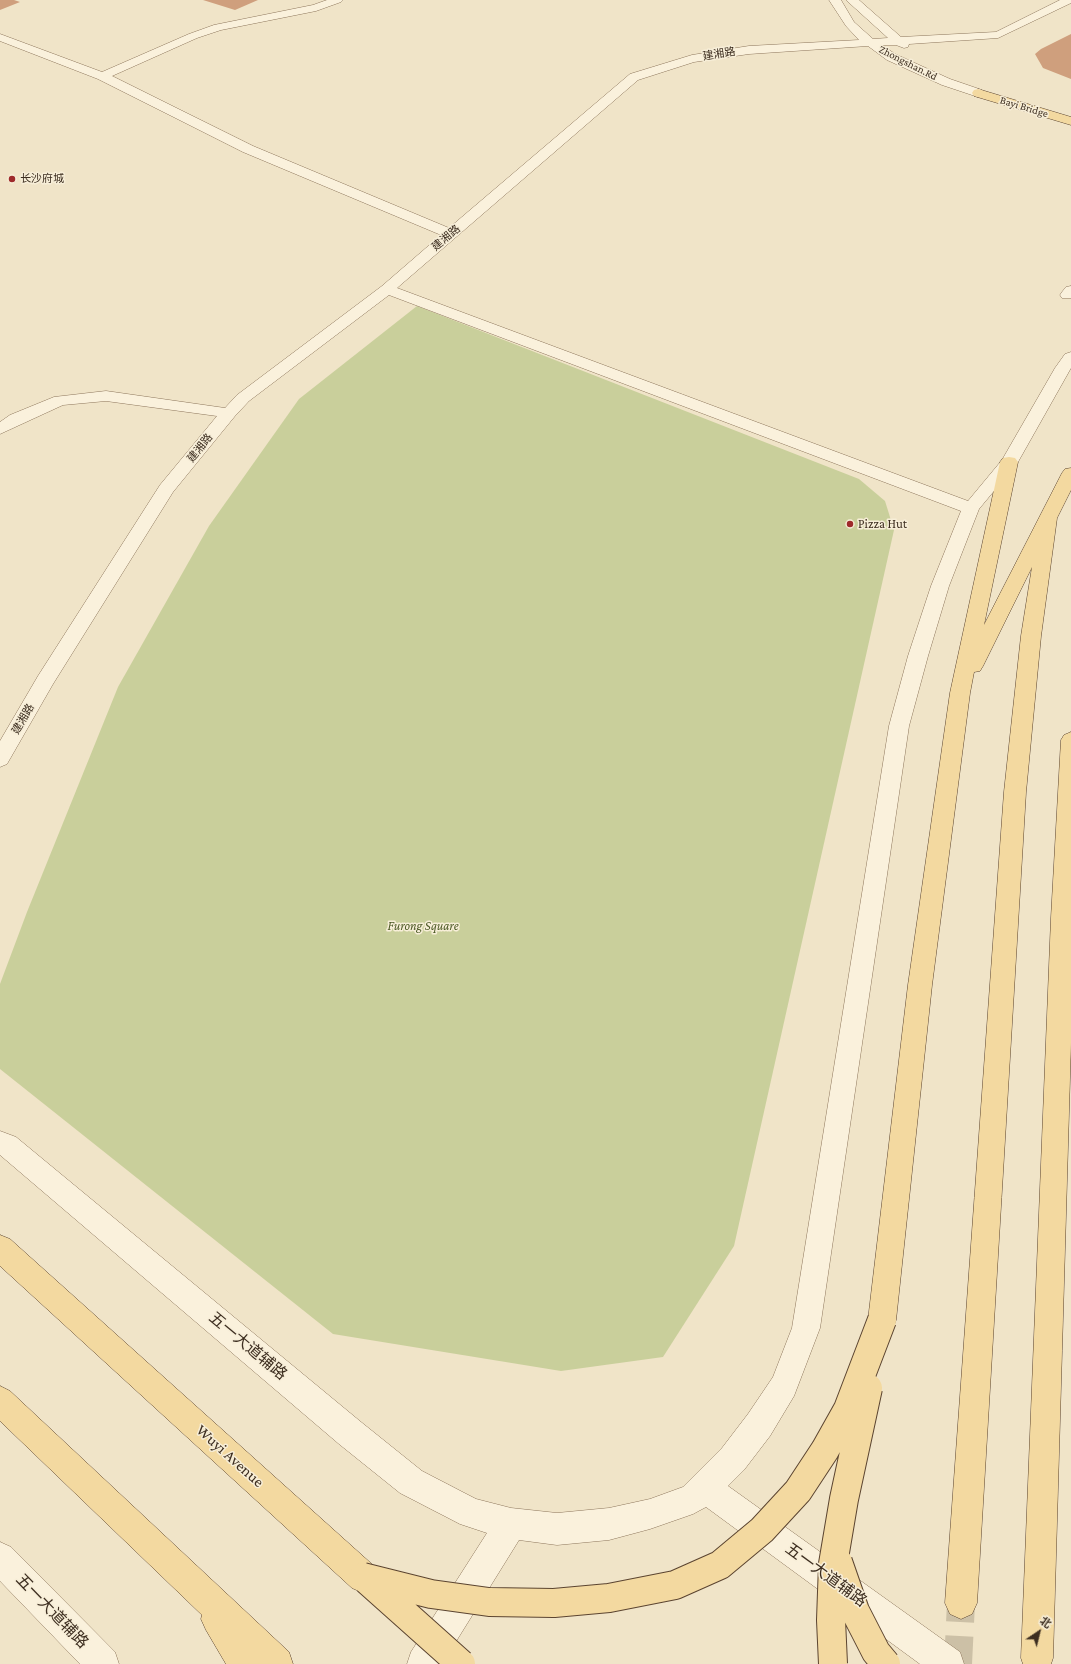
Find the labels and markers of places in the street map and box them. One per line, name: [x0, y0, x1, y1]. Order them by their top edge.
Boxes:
place label: 长沙府城: [20, 172, 64, 186]
marker: 长沙府城: [7, 174, 17, 184]
place label: Pizza Hut: [858, 516, 907, 532]
marker: Pizza Hut: [845, 519, 855, 529]

